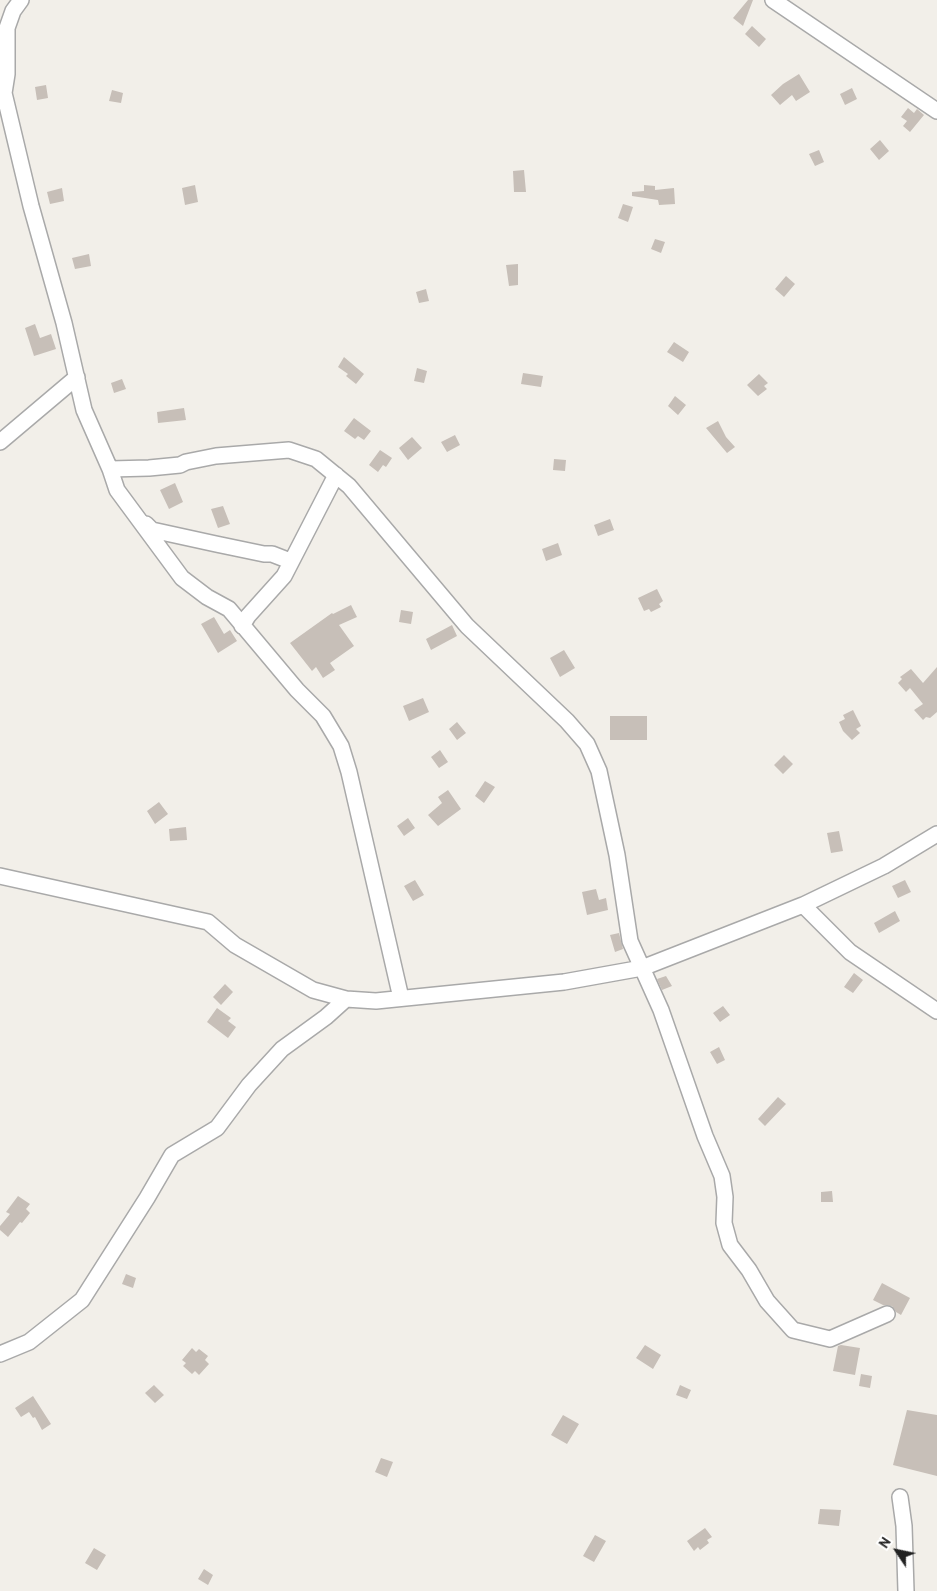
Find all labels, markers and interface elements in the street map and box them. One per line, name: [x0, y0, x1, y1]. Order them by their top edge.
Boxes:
north arrow: [872, 1526, 922, 1576]
text: N: [875, 1534, 895, 1551]

